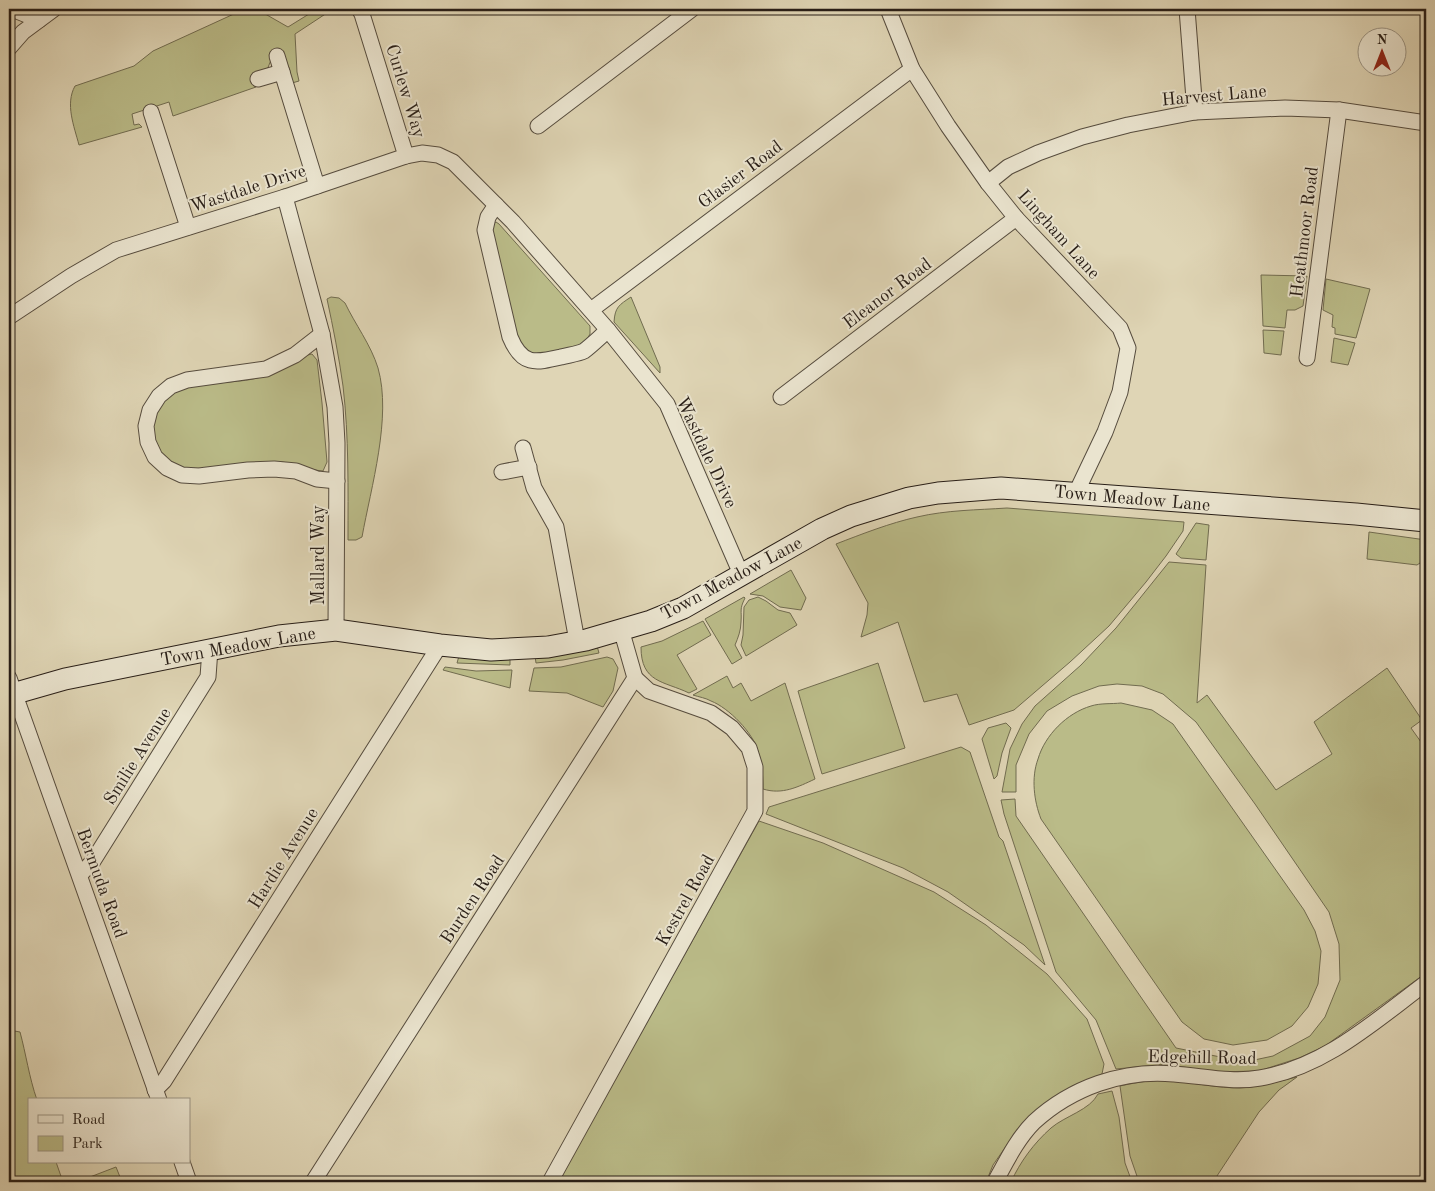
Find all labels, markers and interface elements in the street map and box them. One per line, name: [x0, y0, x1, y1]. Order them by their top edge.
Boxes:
north arrow: [1358, 28, 1408, 78]
text: N: [1377, 33, 1388, 47]
street label: Curlew Way: [382, 42, 428, 141]
street label: Harvest Lane: [1161, 82, 1267, 110]
street label: Glasier Road: [695, 137, 786, 212]
street label: Wastdale Drive: [188, 162, 308, 216]
street label: Heathmoor Road: [1288, 165, 1322, 299]
street label: Lingham Lane: [1014, 187, 1103, 283]
street label: Eleanor Road: [840, 255, 935, 333]
street label: Wastdale Drive: [672, 394, 740, 511]
street label: Town Meadow Lane: [1053, 483, 1211, 515]
street label: Mallard Way: [310, 504, 328, 605]
street label: Town Meadow Lane: [658, 534, 805, 624]
street label: Town Meadow Lane: [159, 624, 317, 670]
street label: Smilie Avenue: [101, 705, 175, 808]
street label: Hardie Avenue: [246, 805, 322, 912]
street label: Bermuda Road: [73, 826, 129, 941]
street label: Burden Road: [438, 852, 508, 947]
street label: Kestrel Road: [653, 852, 718, 949]
street label: Edgehill Road: [1147, 1048, 1257, 1068]
legend: [28, 1098, 190, 1164]
text: Road: [72, 1113, 106, 1128]
text: Park: [72, 1137, 103, 1152]

